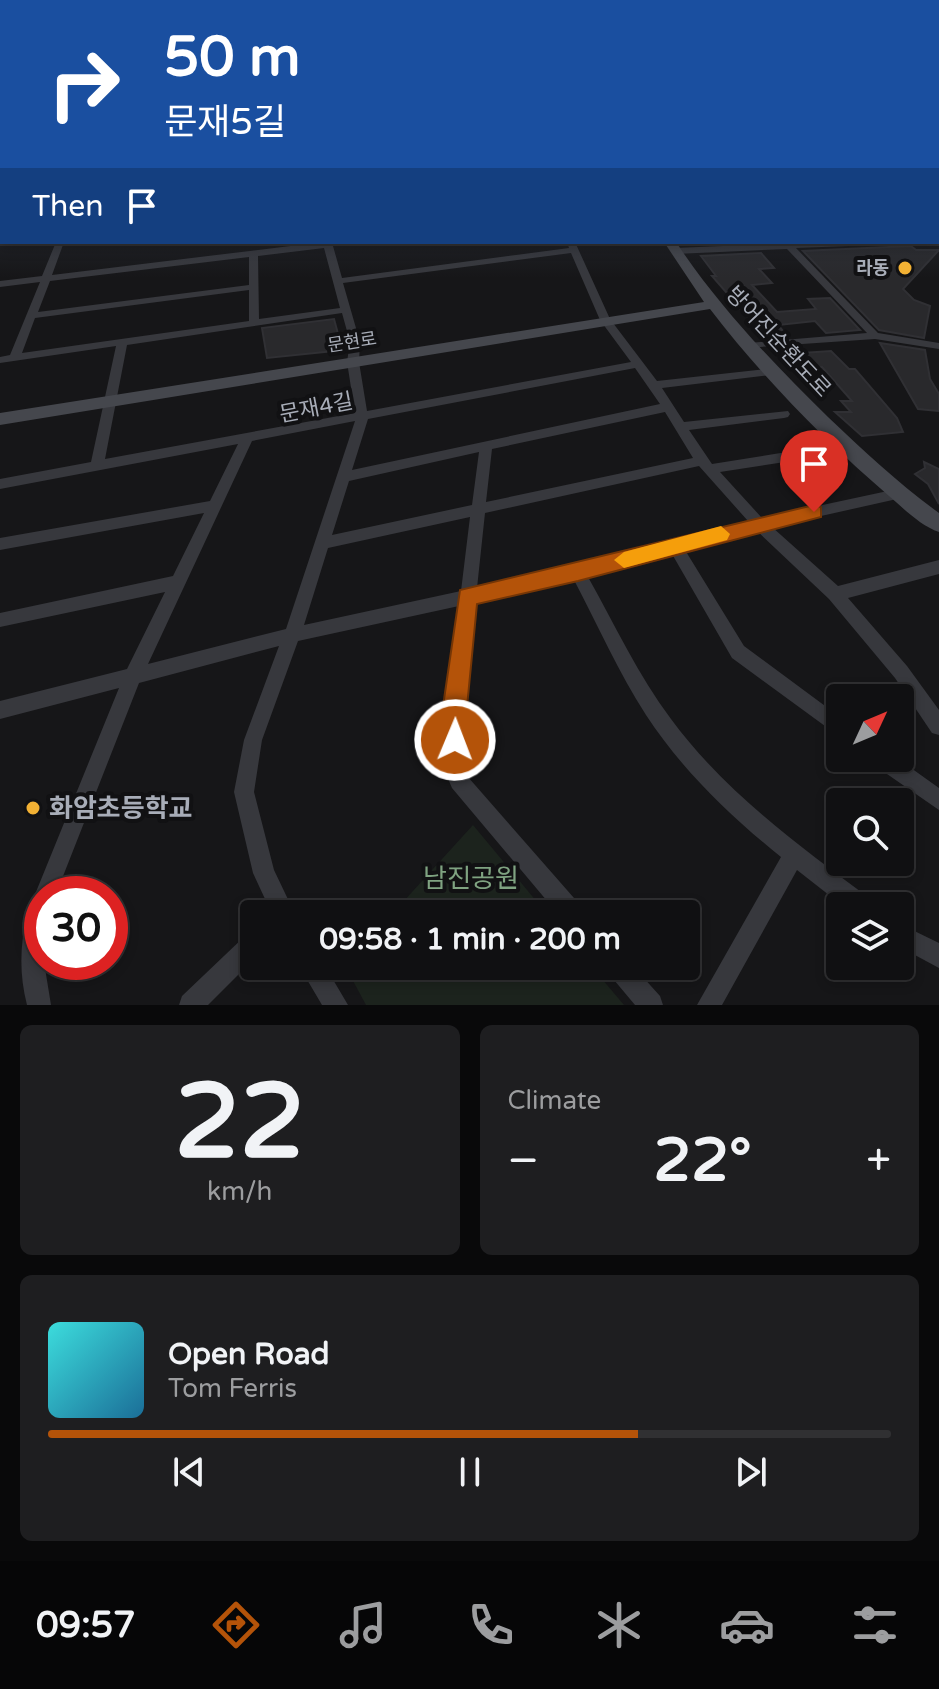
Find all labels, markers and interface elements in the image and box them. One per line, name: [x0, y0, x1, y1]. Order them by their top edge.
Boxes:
text: 50 m: [164, 24, 300, 91]
icon: right: [32, 32, 136, 136]
text: 문재5길: [164, 101, 286, 144]
icon: arrive: [120, 184, 164, 228]
text: Then: [32, 188, 104, 225]
place label: 라동: [856, 257, 889, 279]
marker: 라동: [896, 259, 914, 277]
street label: 방어진순환도로: [720, 281, 836, 402]
street label: 문현로: [326, 327, 378, 357]
street label: 문재4길: [277, 388, 355, 428]
pin: [780, 430, 848, 512]
icon: arrive: [792, 442, 836, 486]
north arrow: [826, 684, 914, 772]
map controls: [826, 684, 914, 980]
position arrow: [413, 698, 497, 782]
button: search: [826, 788, 914, 876]
place label: 화암초등학교: [49, 793, 193, 824]
marker: 화암초등학교: [24, 799, 42, 817]
park label: 남진공원: [423, 863, 519, 894]
speed limit sign: 30: [24, 876, 128, 980]
button: layers: [826, 892, 914, 980]
text: 09:58 · 1 min · 200 m: [319, 921, 621, 958]
text: 22: [174, 1061, 305, 1186]
text: Climate: [508, 1085, 601, 1116]
text: 22°: [654, 1125, 752, 1197]
text: −: [508, 1135, 539, 1188]
text: +: [866, 1135, 891, 1188]
text: km/h: [207, 1176, 272, 1207]
text: Open Road: [168, 1336, 329, 1373]
text: Tom Ferris: [168, 1373, 297, 1404]
icon: previous: [167, 1450, 211, 1494]
icon: pause: [448, 1450, 492, 1494]
icon: next: [729, 1450, 773, 1494]
icon: directions: [208, 1597, 264, 1653]
icon: music: [335, 1597, 391, 1653]
icon: phone: [463, 1597, 519, 1653]
icon: climate: [591, 1597, 647, 1653]
icon: car: [719, 1597, 775, 1653]
icon: filters: [847, 1597, 903, 1653]
text: 09:57: [36, 1604, 136, 1647]

